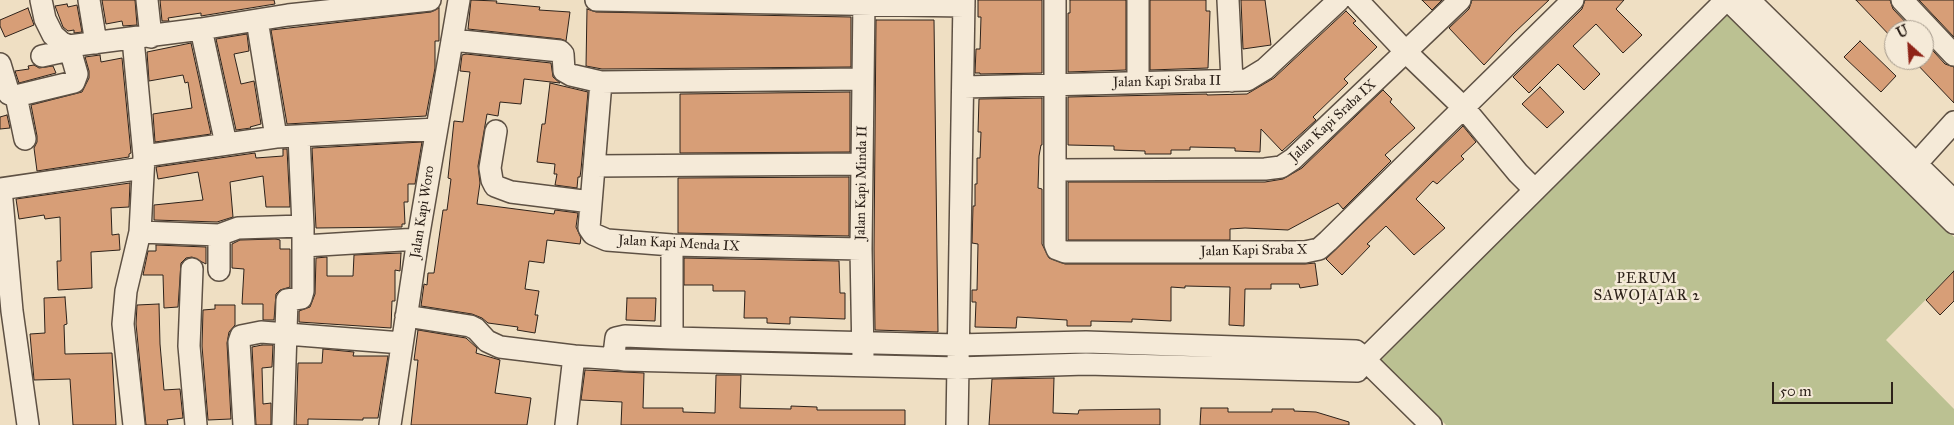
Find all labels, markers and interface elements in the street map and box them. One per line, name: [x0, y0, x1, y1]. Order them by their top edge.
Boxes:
north arrow: [1884, 20, 1934, 70]
text: U: [1894, 22, 1911, 42]
street label: Jalan Kapi Sraba II: [1113, 73, 1221, 91]
street label: Jalan Kapi Sraba IX: [1286, 76, 1380, 166]
street label: Jalan Kapi Minda II: [853, 125, 871, 241]
street label: Jalan Kapi Woro: [407, 165, 439, 259]
street label: Jalan Kapi Menda IX: [618, 232, 740, 256]
street label: Jalan Kapi Sraba X: [1200, 242, 1308, 260]
district label: PERUM SAWOJAJAR 2: [1592, 270, 1702, 305]
scale bar: [1774, 372, 1895, 404]
text: 50 m: [1780, 382, 1812, 400]

